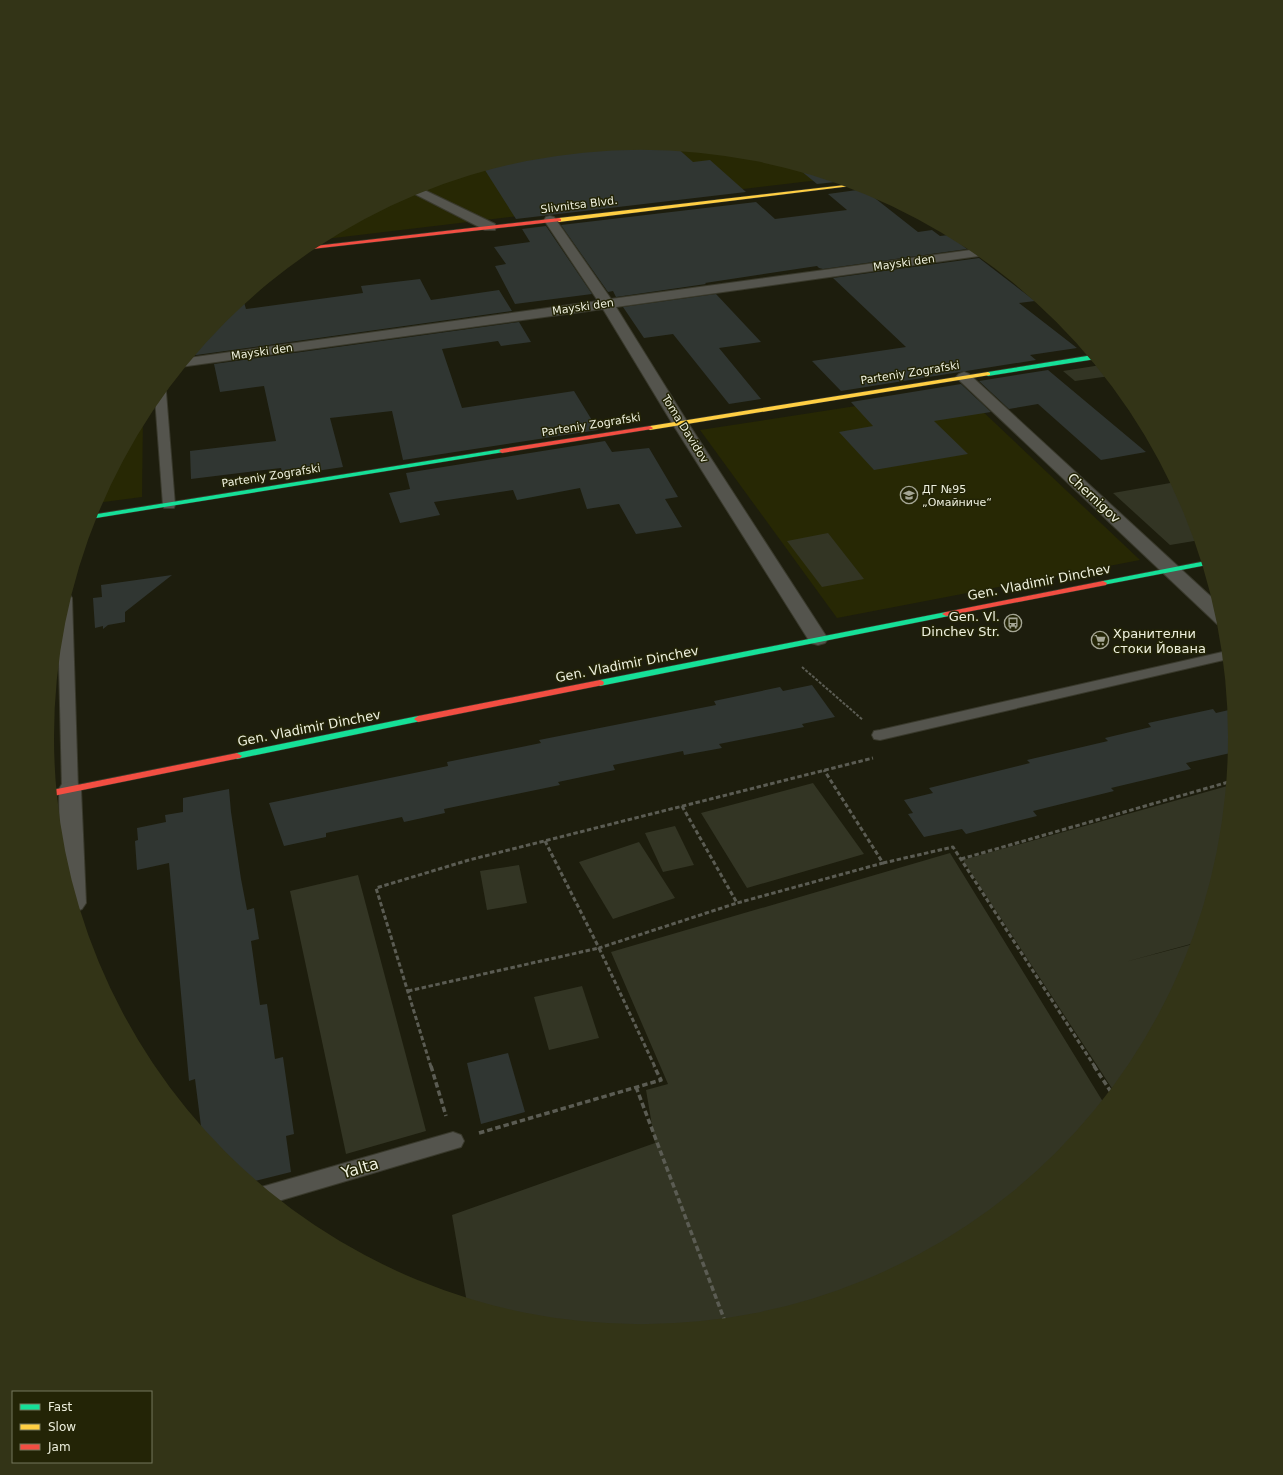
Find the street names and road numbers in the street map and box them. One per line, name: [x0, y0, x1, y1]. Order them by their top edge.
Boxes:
street label: Slivnitsa Blvd.: [540, 194, 618, 216]
street label: Mayski den: [872, 252, 936, 274]
street label: Mayski den: [551, 296, 615, 318]
street label: Mayski den: [230, 341, 294, 363]
street label: Parteniy Zografski: [860, 359, 960, 387]
street label: Toma Davidov: [658, 392, 711, 466]
street label: Parteniy Zografski: [541, 411, 641, 439]
street label: Parteniy Zografski: [221, 462, 321, 490]
street label: Chernigov: [1065, 470, 1124, 526]
street label: Gen. Vladimir Dinchev: [966, 561, 1112, 603]
street label: Gen. Vladimir Dinchev: [554, 643, 700, 685]
street label: Gen. Vladimir Dinchev: [236, 707, 382, 749]
street label: Yalta: [338, 1154, 381, 1183]

